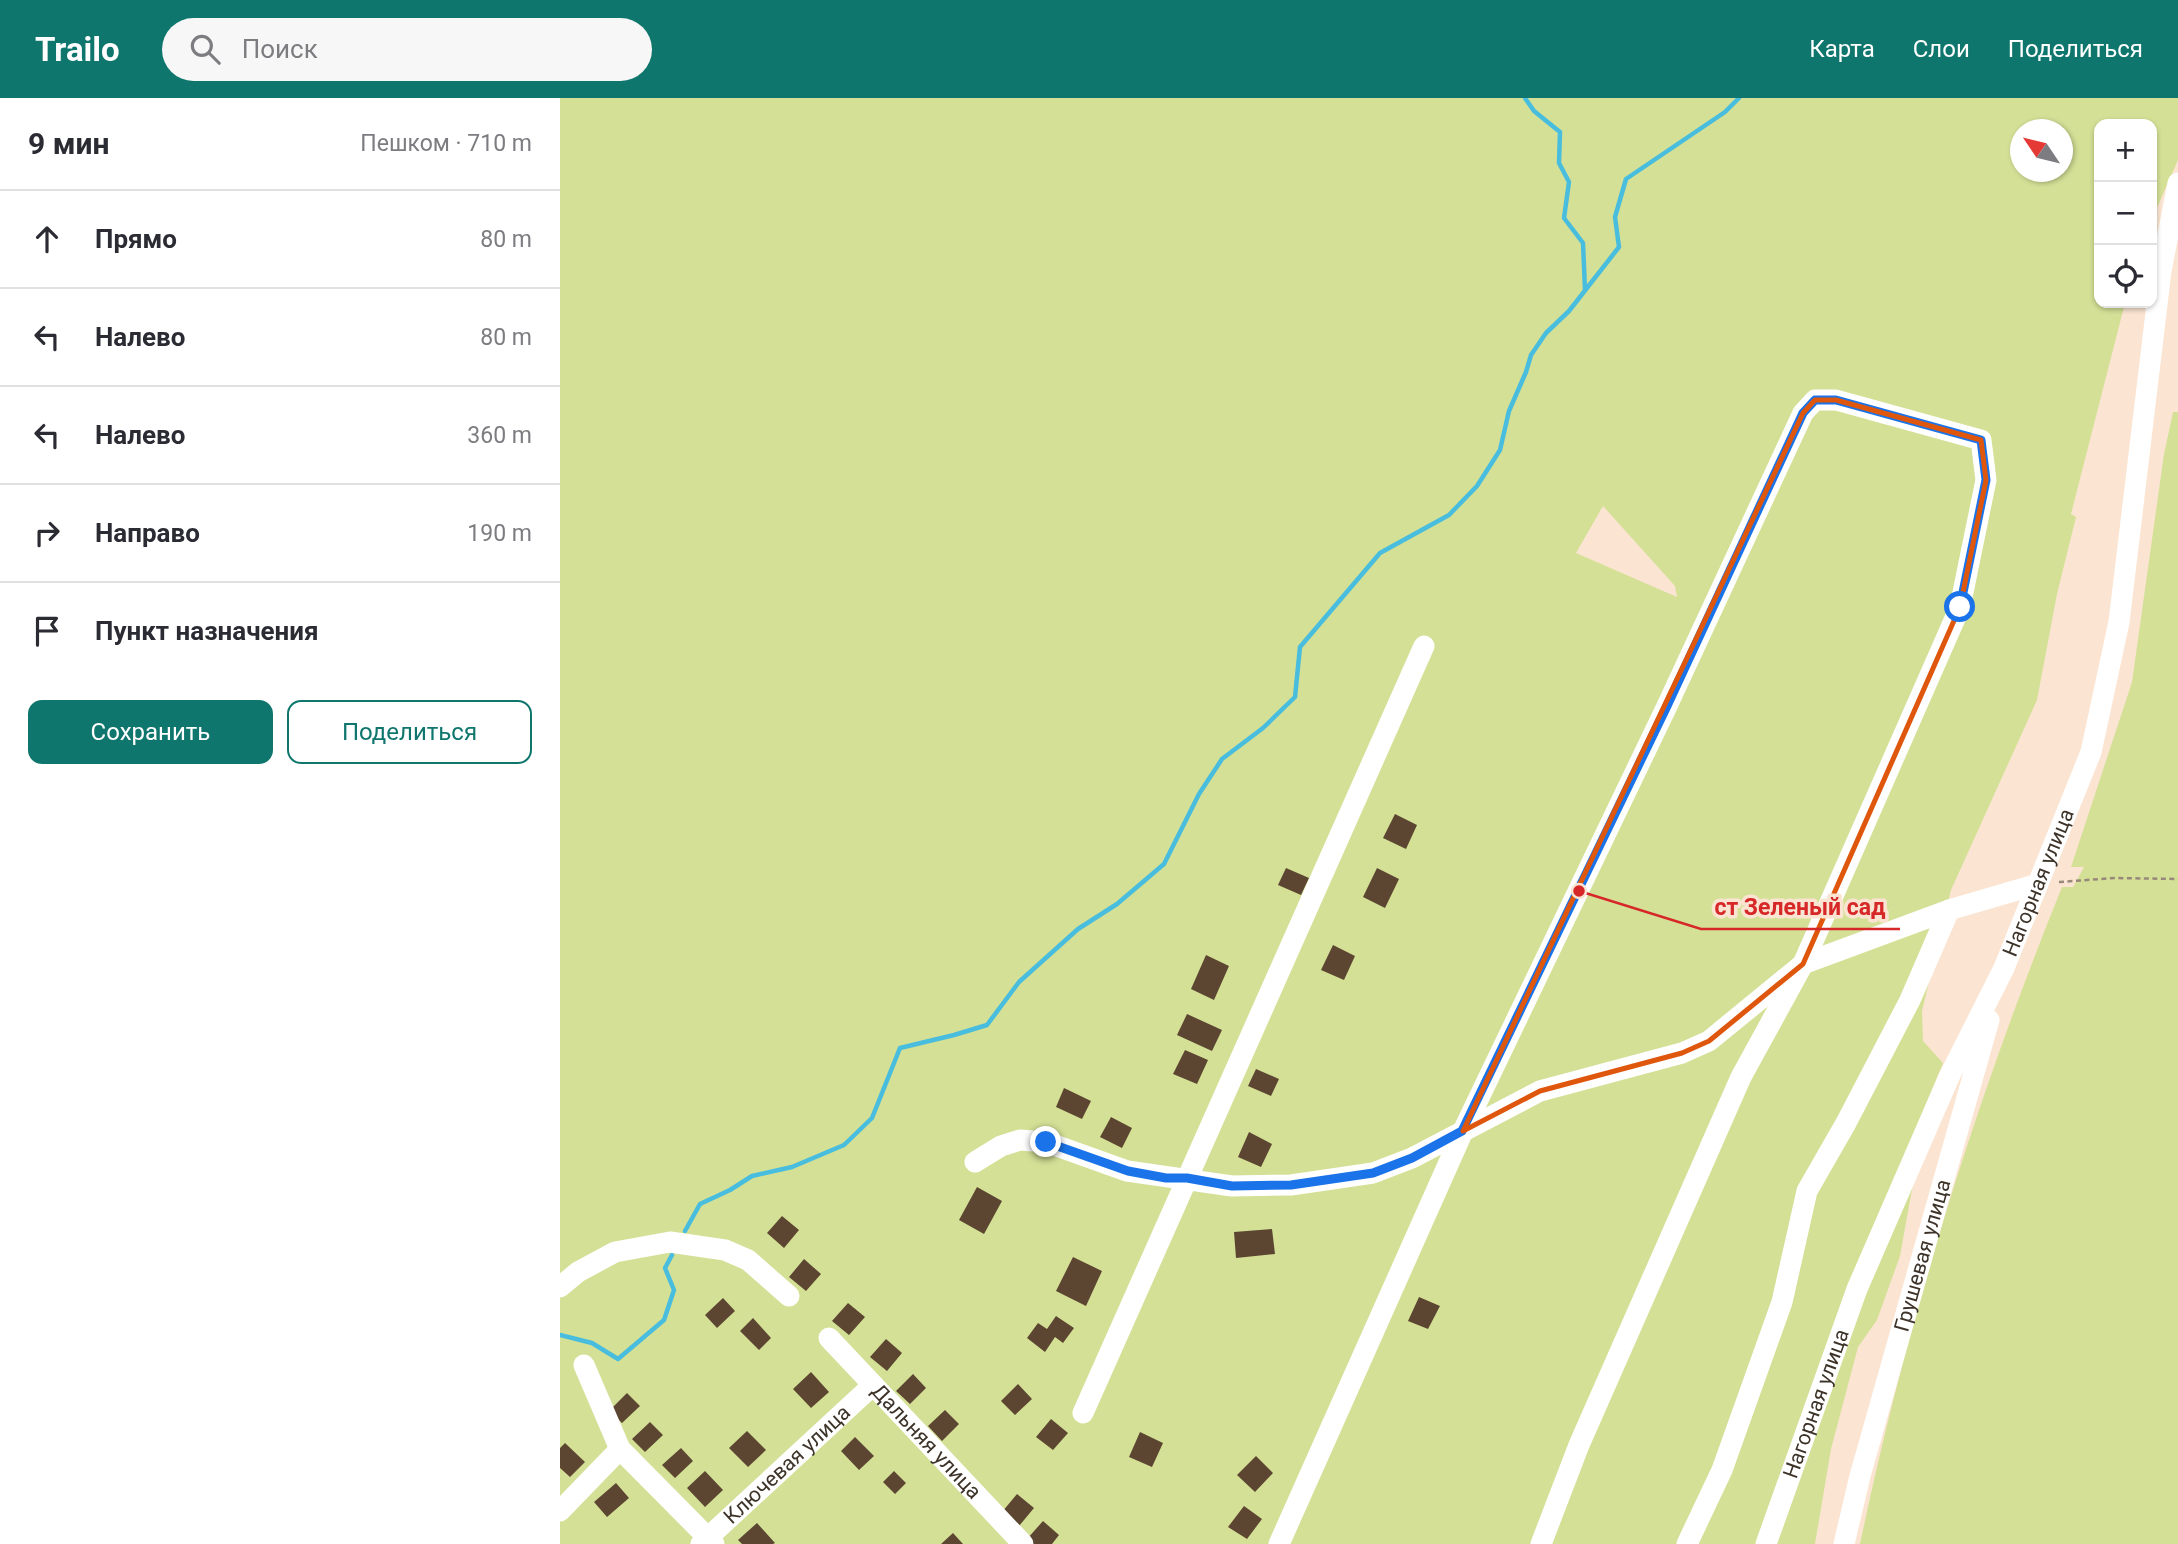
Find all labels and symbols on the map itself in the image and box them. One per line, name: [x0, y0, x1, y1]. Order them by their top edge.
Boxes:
north arrow: [2010, 119, 2073, 182]
route start: [1944, 591, 1975, 622]
street label: Нагорная улица: [1998, 805, 2079, 960]
callout: ст Зеленый сад: [1701, 885, 1900, 929]
text: ст Зеленый сад: [1714, 894, 1886, 921]
route end: [1030, 1126, 1061, 1157]
street label: Грушевая улица: [1889, 1177, 1955, 1334]
street label: Нагорная улица: [1778, 1326, 1854, 1482]
street label: Дальняя улица: [867, 1379, 986, 1504]
street label: Ключевая улица: [719, 1400, 855, 1529]

